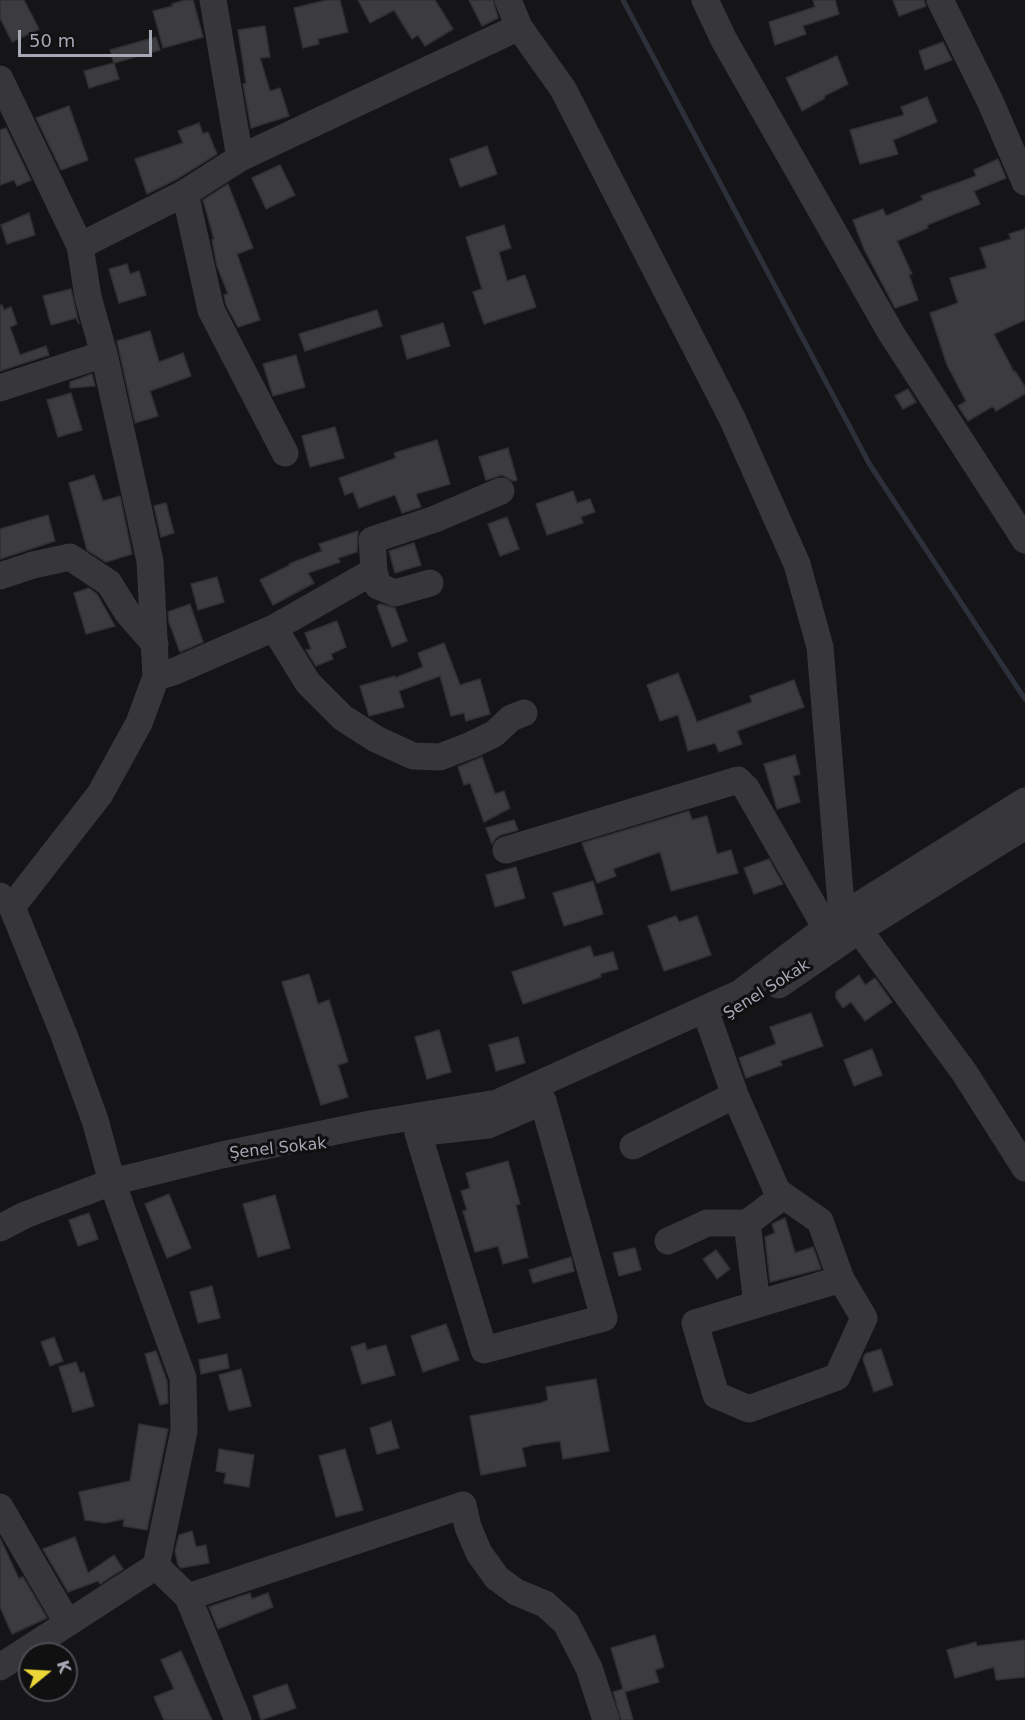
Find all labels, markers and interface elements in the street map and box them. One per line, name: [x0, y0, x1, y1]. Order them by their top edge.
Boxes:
scale bar: [21, 18, 154, 56]
text: 50 m: [29, 30, 75, 51]
street label: Şenel Sokak: [721, 956, 813, 1024]
street label: Şenel Sokak: [229, 1134, 327, 1164]
north arrow: [18, 1642, 78, 1702]
text: K: [53, 1658, 75, 1676]

